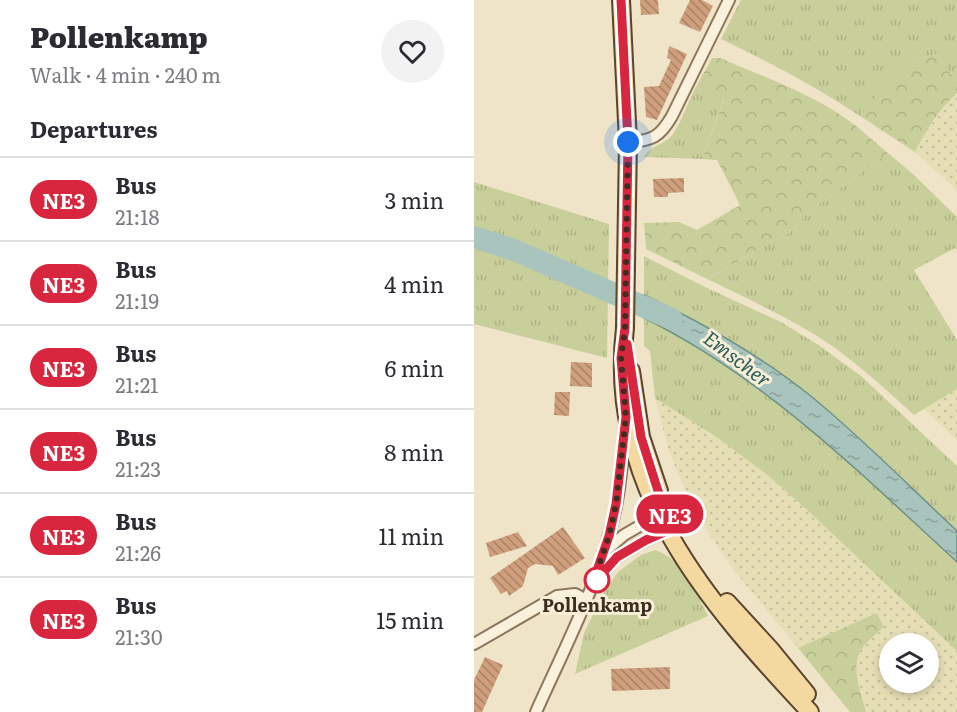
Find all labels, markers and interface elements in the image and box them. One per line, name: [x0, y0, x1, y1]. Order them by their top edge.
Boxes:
text: Pollenkamp: [30, 15, 208, 57]
button: heart: [381, 20, 444, 83]
text: Walk · 4 min · 240 m: [30, 59, 221, 89]
text: Departures: [30, 112, 157, 145]
your location: [613, 127, 643, 157]
text: Bus: [115, 168, 156, 201]
text: 3 min: [384, 183, 444, 216]
text: NE3: [42, 184, 85, 215]
text: 21:18: [115, 201, 159, 231]
text: Bus: [115, 252, 156, 285]
text: 4 min: [384, 267, 444, 300]
text: NE3: [42, 268, 85, 299]
text: 21:19: [115, 285, 159, 315]
water label: Emscher: [698, 322, 778, 393]
text: Bus: [115, 336, 156, 369]
text: 6 min: [385, 351, 444, 384]
text: NE3: [42, 352, 85, 383]
text: 21:21: [115, 369, 158, 399]
text: Bus: [115, 420, 156, 453]
text: 8 min: [384, 435, 444, 468]
text: NE3: [42, 436, 85, 467]
text: 21:23: [115, 453, 161, 483]
line badge: NE3: [636, 494, 704, 534]
text: NE3: [648, 499, 692, 530]
text: Bus: [115, 504, 156, 537]
text: 11 min: [378, 519, 444, 552]
text: NE3: [42, 520, 85, 551]
text: 21:26: [115, 537, 161, 567]
marker: Pollenkamp: [584, 567, 610, 593]
text: Bus: [115, 588, 156, 621]
place label: Pollenkamp: [542, 591, 652, 618]
text: 15 min: [376, 603, 444, 636]
text: NE3: [42, 604, 85, 635]
text: 21:30: [115, 621, 162, 651]
map controls: [879, 633, 939, 693]
button: layers: [879, 633, 939, 693]

